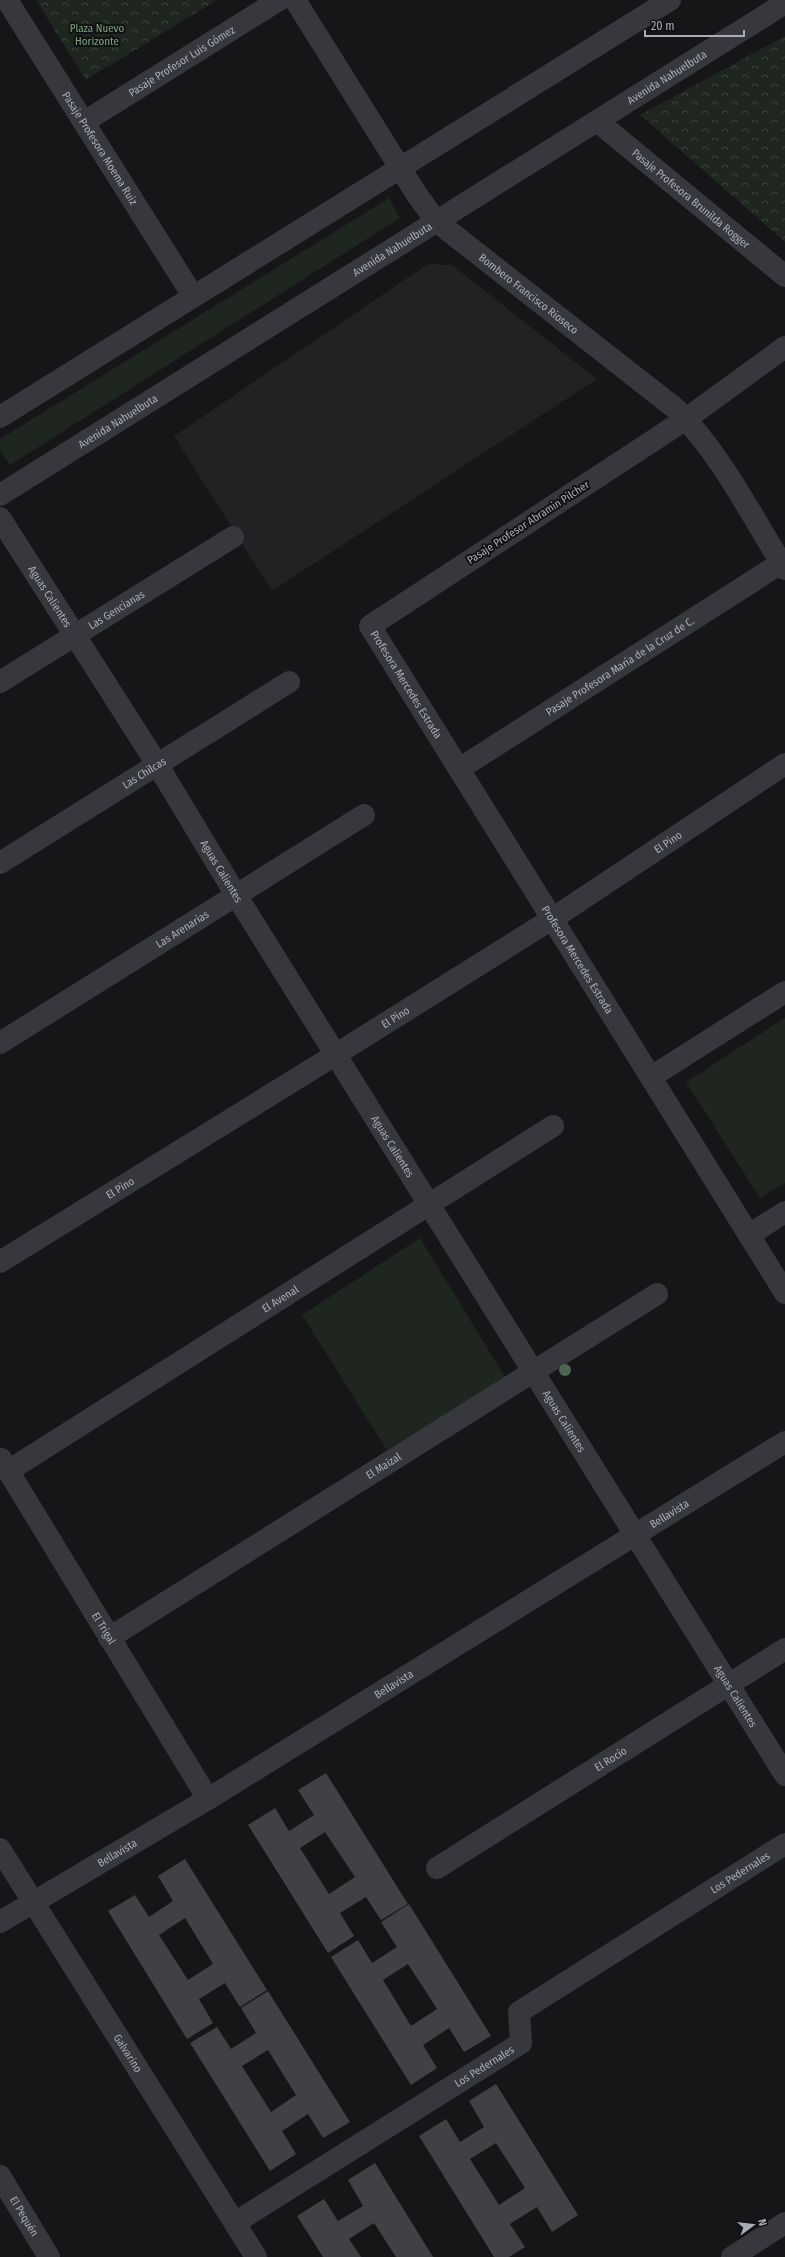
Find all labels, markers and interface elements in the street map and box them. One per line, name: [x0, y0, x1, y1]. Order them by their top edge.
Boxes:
scale bar: [645, 12, 744, 38]
text: 20 m: [651, 19, 675, 33]
park label: Plaza Nuevo Horizonte: [70, 22, 124, 48]
street label: Pasaje Profesor Luis Gómez: [126, 23, 238, 99]
street label: Avenida Nahuelbuta: [625, 48, 709, 107]
street label: Pasaje Profesora Moema Ruiz: [59, 89, 140, 208]
street label: Pasaje Profesora Brunilda Rogger: [629, 147, 753, 251]
street label: Avenida Nahuelbuta: [351, 220, 435, 279]
street label: Bombero Francisco Rioseco: [476, 251, 581, 337]
street label: Avenida Nahuelbuta: [76, 392, 160, 451]
street label: Pasaje Profesor Abramin Pilcher: [465, 478, 592, 567]
street label: Aguas Calientes: [25, 563, 74, 630]
street label: Las Gencianas: [86, 588, 147, 632]
street label: Pasaje Profesora María de la Cruz de C.: [544, 614, 697, 719]
street label: Profesora Mercedes Estrada: [368, 628, 444, 741]
street label: Las Chilcas: [120, 755, 169, 792]
street label: El Pino: [652, 828, 685, 856]
street label: Aguas Calientes: [197, 838, 245, 905]
street label: Profesora Mercedes Estrada: [539, 903, 616, 1016]
street label: Las Arenarias: [154, 908, 212, 951]
street label: El Pino: [379, 1004, 412, 1031]
street label: Aguas Calientes: [368, 1113, 417, 1180]
street label: El Pino: [104, 1175, 137, 1202]
street label: El Avenal: [260, 1283, 301, 1316]
street label: Aguas Calientes: [540, 1388, 588, 1455]
street label: El Maizal: [364, 1450, 404, 1482]
street label: Bellavista: [647, 1497, 692, 1531]
street label: El Trigal: [89, 1610, 118, 1647]
street label: Aguas Calientes: [711, 1663, 760, 1730]
street label: Bellavista: [372, 1667, 416, 1702]
street label: El Rocío: [592, 1744, 629, 1774]
street label: Bellavista: [95, 1836, 139, 1870]
street label: Los Pedernales: [708, 1849, 773, 1896]
street label: Galvarino: [111, 2032, 145, 2075]
street label: Los Pedernales: [452, 2043, 517, 2090]
street label: El Pequén: [7, 2194, 41, 2239]
north arrow: [733, 2205, 773, 2245]
text: N: [755, 2218, 769, 2227]

